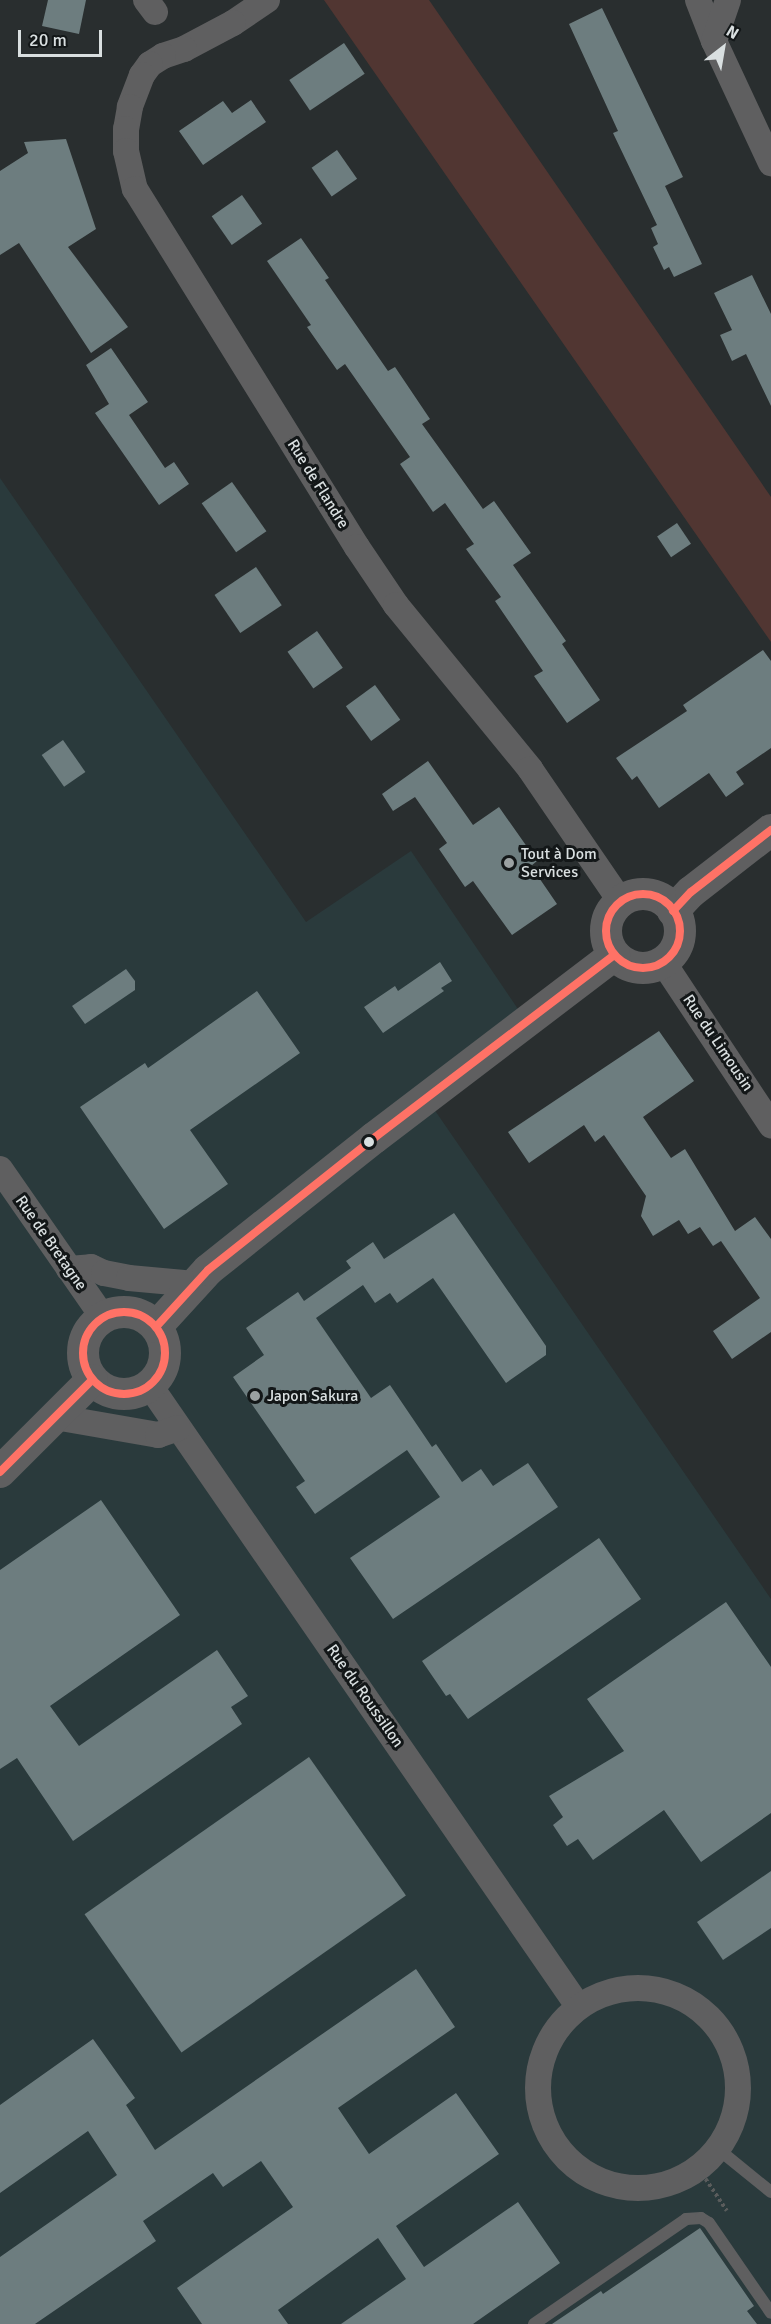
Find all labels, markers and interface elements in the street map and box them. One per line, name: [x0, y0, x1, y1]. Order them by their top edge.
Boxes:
scale bar: [21, 18, 105, 56]
north arrow: [693, 18, 753, 78]
text: N: [722, 21, 742, 44]
text: 20 m: [29, 29, 67, 51]
street label: Rue de Flandre: [283, 436, 353, 532]
place label: Tout à Dom Services: [521, 844, 597, 882]
marker: Tout à Dom Services: [502, 856, 516, 870]
street label: Rue du Limousin: [679, 991, 757, 1095]
unlabelled marker: [363, 1136, 375, 1148]
street label: Rue de Bretagne: [11, 1192, 91, 1294]
place label: Japon Sakura: [267, 1386, 358, 1406]
marker: Japon Sakura: [248, 1389, 262, 1403]
street label: Rue du Roussillon: [322, 1641, 408, 1751]

